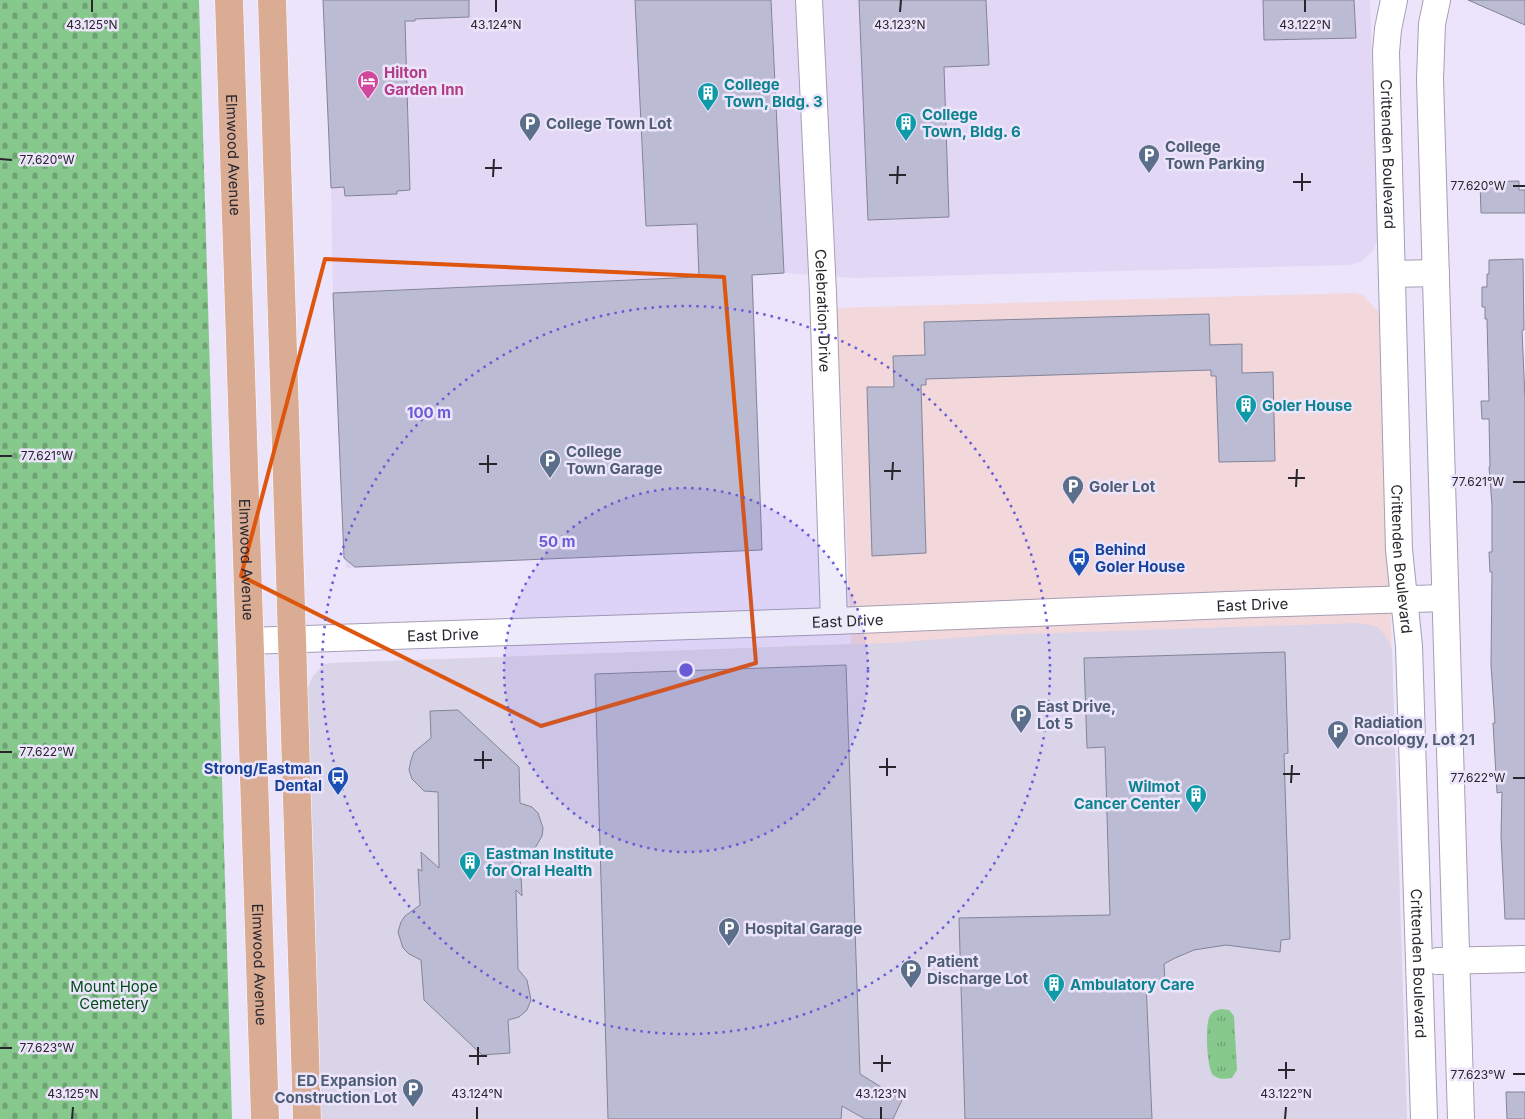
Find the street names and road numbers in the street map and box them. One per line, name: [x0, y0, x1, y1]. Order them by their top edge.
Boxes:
street label: Crittenden Boulevard: [1377, 79, 1400, 229]
street label: Elmwood Avenue: [223, 94, 245, 216]
street label: Celebration Drive: [811, 249, 835, 373]
street label: Crittenden Boulevard: [1388, 484, 1417, 634]
street label: Elmwood Avenue: [236, 498, 258, 621]
street label: East Drive: [1216, 593, 1288, 615]
street label: East Drive: [811, 609, 884, 631]
street label: East Drive: [407, 624, 479, 645]
street label: Crittenden Boulevard: [1407, 888, 1431, 1039]
street label: Elmwood Avenue: [249, 903, 271, 1026]

